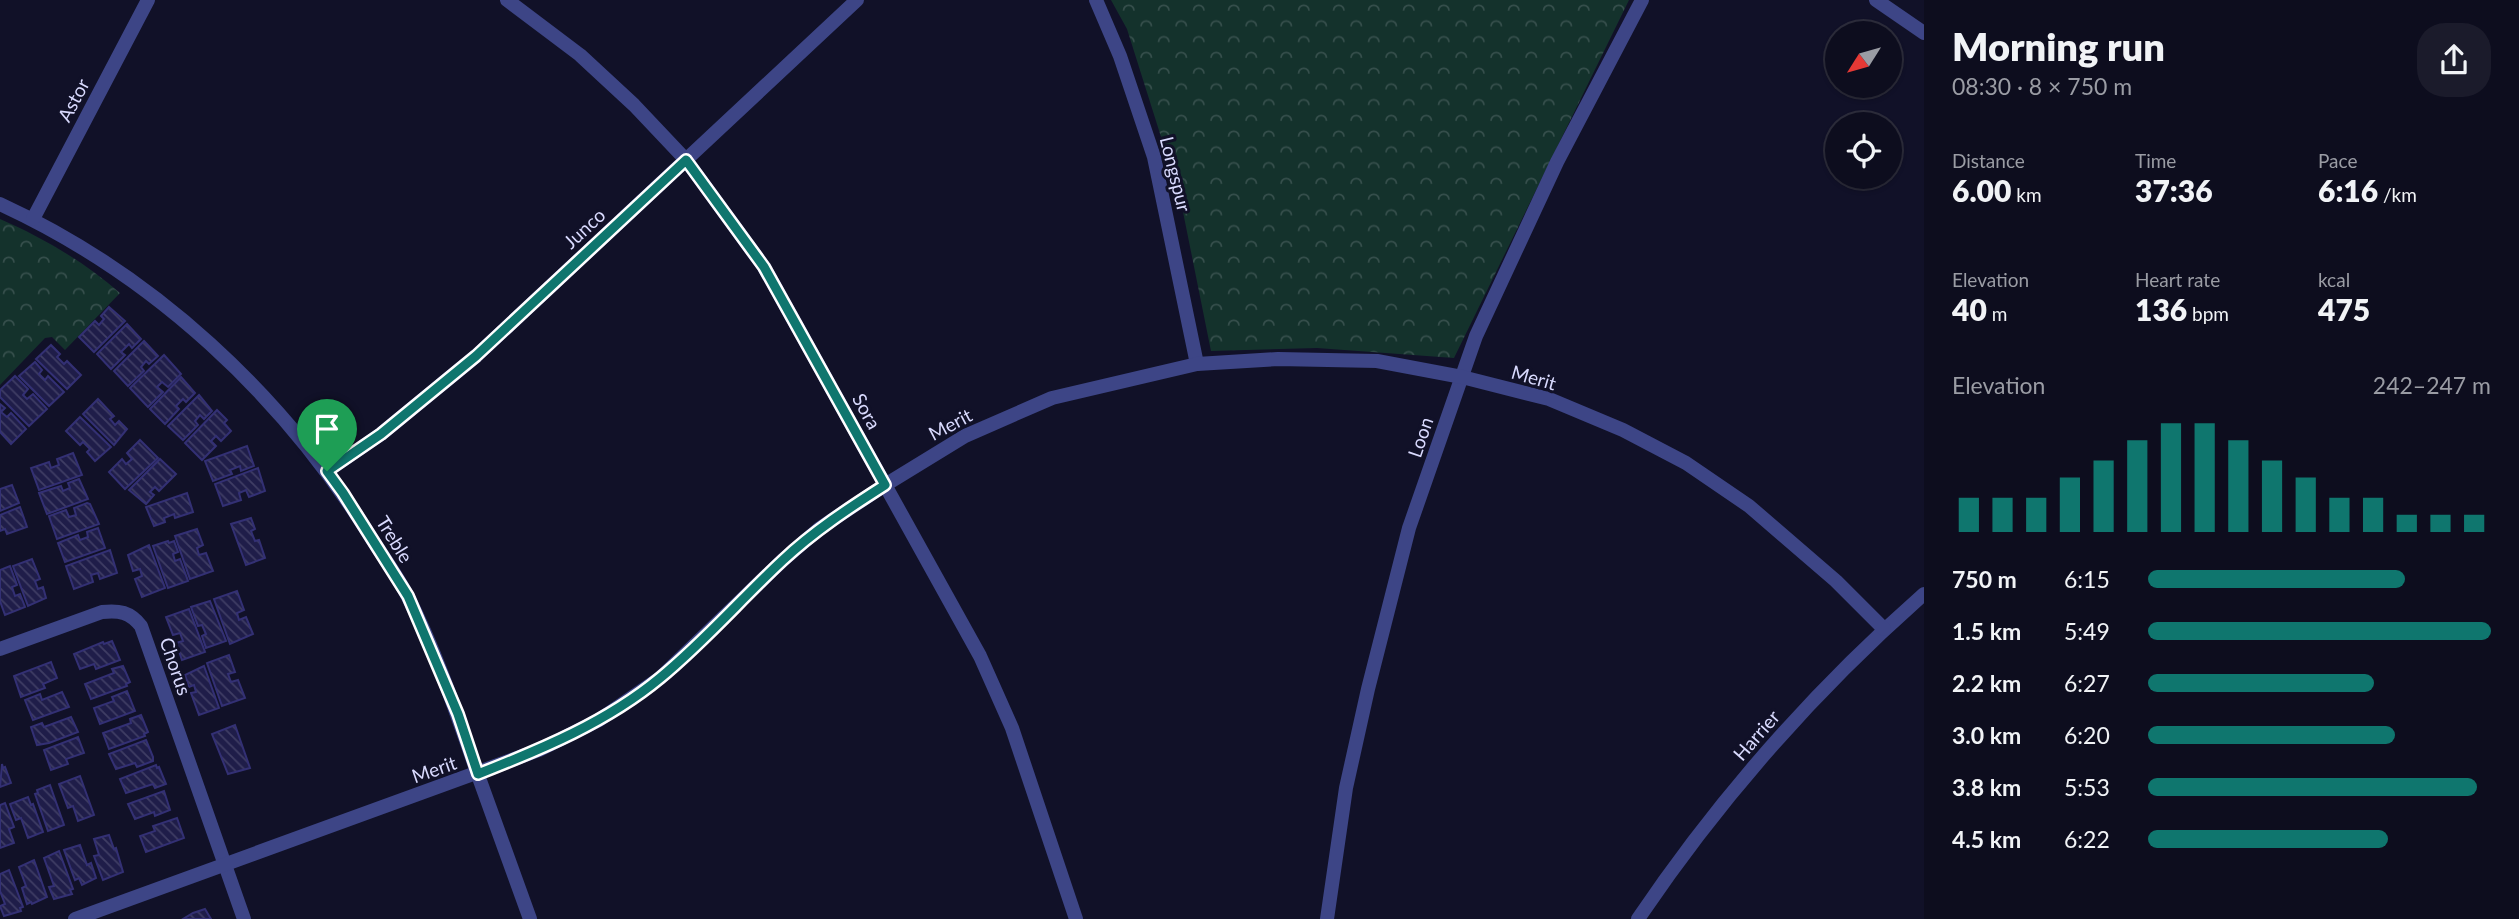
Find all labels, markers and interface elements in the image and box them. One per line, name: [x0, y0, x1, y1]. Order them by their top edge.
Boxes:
north arrow: [1825, 21, 1902, 98]
map controls: [1825, 21, 1902, 189]
text: Morning run: [1952, 23, 2165, 69]
button: share: [2417, 23, 2491, 97]
text: 08:30 · 8 × 750 m: [1952, 72, 2132, 100]
street label: Astor: [52, 74, 94, 126]
button: locate: [1825, 112, 1902, 189]
street label: Longspur: [1156, 134, 1196, 214]
text: Distance: [1952, 149, 2025, 172]
text: Time: [2135, 149, 2176, 172]
text: Pace: [2318, 149, 2357, 172]
text: 6.00: [1952, 172, 2011, 208]
text: 37:36: [2135, 172, 2213, 208]
text: 6:16: [2318, 172, 2378, 208]
text: km: [2011, 183, 2042, 206]
text: /km: [2378, 183, 2417, 206]
street label: Junco: [558, 203, 610, 253]
text: Elevation: [1952, 268, 2029, 291]
text: Heart rate: [2135, 268, 2220, 291]
text: kcal: [2318, 268, 2350, 291]
text: 40: [1952, 291, 1987, 327]
text: 136: [2135, 291, 2187, 327]
text: 475: [2318, 291, 2370, 327]
text: m: [1987, 302, 2007, 325]
text: bpm: [2187, 302, 2229, 325]
street label: Merit: [1509, 360, 1559, 394]
text: Elevation: [1952, 371, 2045, 399]
text: 242–247 m: [2373, 371, 2491, 399]
street label: Sora: [848, 389, 886, 433]
pin: [297, 399, 357, 471]
street label: Merit: [924, 403, 976, 445]
icon: arrive: [308, 410, 346, 448]
street label: Loon: [1402, 414, 1438, 460]
street label: Treble: [372, 511, 418, 567]
text: 750 m: [1952, 565, 2017, 593]
text: 6:15: [2064, 565, 2110, 593]
text: 1.5 km: [1952, 617, 2021, 645]
text: 5:49: [2064, 617, 2110, 645]
street label: Chorus: [155, 634, 197, 698]
text: 2.2 km: [1952, 669, 2021, 697]
text: 6:27: [2064, 669, 2110, 697]
street label: Harrier: [1728, 705, 1784, 765]
text: 3.0 km: [1952, 721, 2021, 749]
text: 6:20: [2064, 721, 2110, 749]
street label: Merit: [409, 751, 460, 787]
text: 3.8 km: [1952, 773, 2021, 801]
text: 5:53: [2064, 773, 2110, 801]
text: 4.5 km: [1952, 825, 2021, 853]
text: 6:22: [2064, 825, 2110, 853]

